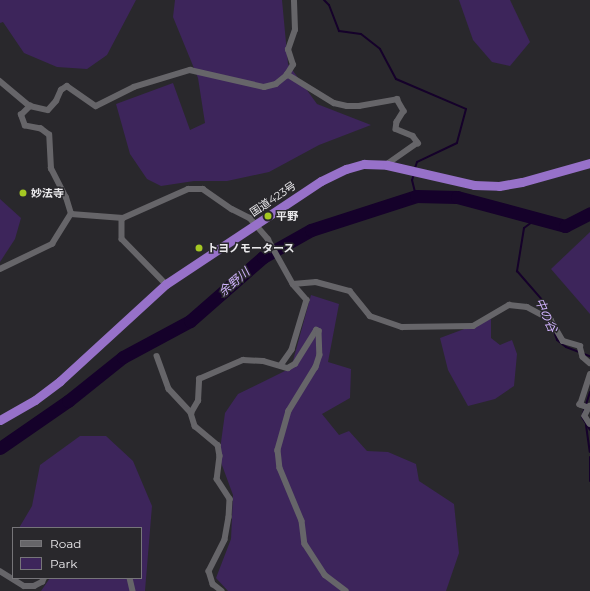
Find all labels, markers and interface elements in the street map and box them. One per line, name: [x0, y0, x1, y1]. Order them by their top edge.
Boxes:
street label: 国道423号: [247, 179, 299, 219]
place label: 妙法寺: [31, 186, 64, 200]
marker: 妙法寺: [18, 188, 28, 198]
place label: 平野: [276, 209, 298, 223]
marker: 平野: [263, 211, 273, 221]
place label: トヨノモータース: [207, 241, 295, 255]
marker: トヨノモータース: [194, 243, 204, 253]
water label: 余野川: [216, 265, 252, 299]
water label: 中の谷: [532, 296, 560, 334]
legend: [12, 527, 142, 579]
text: Road: [50, 536, 81, 551]
text: Park: [50, 556, 77, 571]

